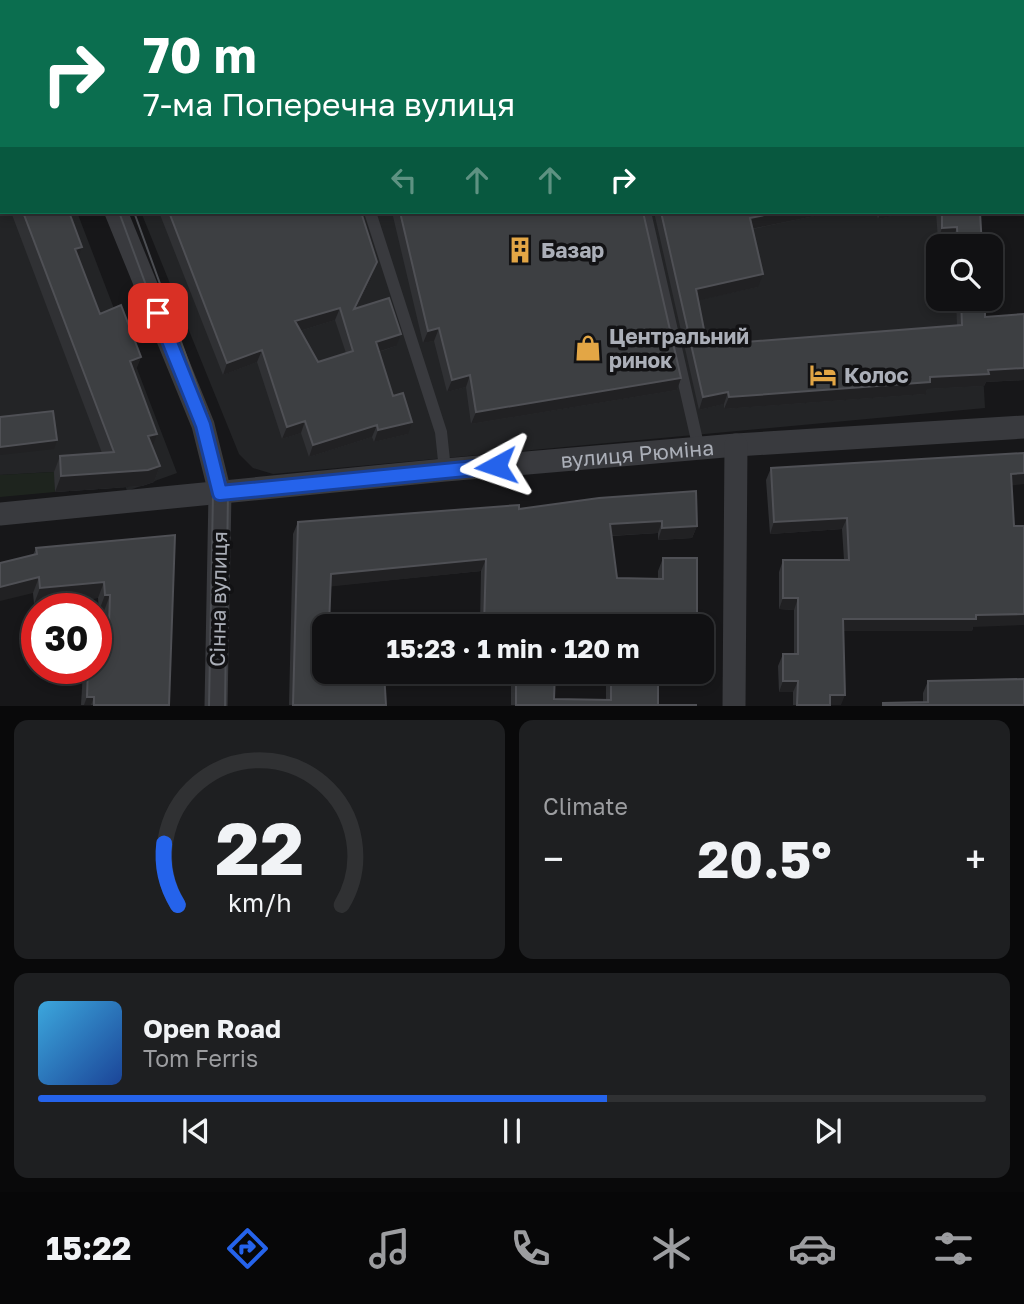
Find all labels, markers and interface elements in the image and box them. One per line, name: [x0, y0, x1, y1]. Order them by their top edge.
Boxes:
text: 70 m: [143, 25, 257, 84]
icon: right: [28, 28, 119, 119]
text: 7-ма Поперечна вулиця: [143, 85, 515, 123]
icon: left: [385, 161, 423, 199]
icon: ahead: [458, 161, 496, 199]
icon: ahead: [531, 161, 569, 199]
icon: right: [604, 161, 642, 199]
map controls: [926, 234, 1003, 311]
button: search: [926, 234, 1003, 311]
building icon: Базар: [505, 235, 535, 265]
place label: Базар: [541, 237, 604, 263]
pin: [128, 283, 188, 343]
icon: arrive: [139, 294, 177, 332]
place label: Центральний ринок: [609, 323, 749, 373]
shop icon: Центральний ринок: [573, 333, 603, 363]
hotel icon: Колос: [808, 360, 838, 390]
place label: Колос: [844, 362, 909, 388]
position arrow: [459, 429, 533, 503]
street label: вулиця Рюміна: [559, 434, 715, 473]
street label: Сінна вулиця: [204, 531, 232, 667]
speed limit sign: 30: [21, 593, 112, 684]
text: 15:23 · 1 min · 120 m: [387, 633, 639, 664]
text: Climate: [543, 792, 628, 820]
text: 22: [215, 805, 304, 892]
text: 20.5°: [697, 827, 832, 889]
text: −: [543, 836, 564, 881]
text: +: [965, 836, 986, 881]
text: km/h: [228, 887, 291, 918]
text: Open Road: [143, 1013, 281, 1044]
text: Tom Ferris: [143, 1044, 258, 1072]
icon: previous: [177, 1112, 215, 1150]
icon: pause: [493, 1112, 531, 1150]
icon: next: [809, 1112, 847, 1150]
icon: directions: [223, 1224, 272, 1273]
icon: music: [365, 1224, 414, 1273]
icon: phone: [506, 1224, 555, 1273]
icon: climate: [647, 1224, 696, 1273]
icon: car: [788, 1224, 837, 1273]
icon: filters: [929, 1224, 978, 1273]
text: 15:22: [46, 1229, 131, 1267]

